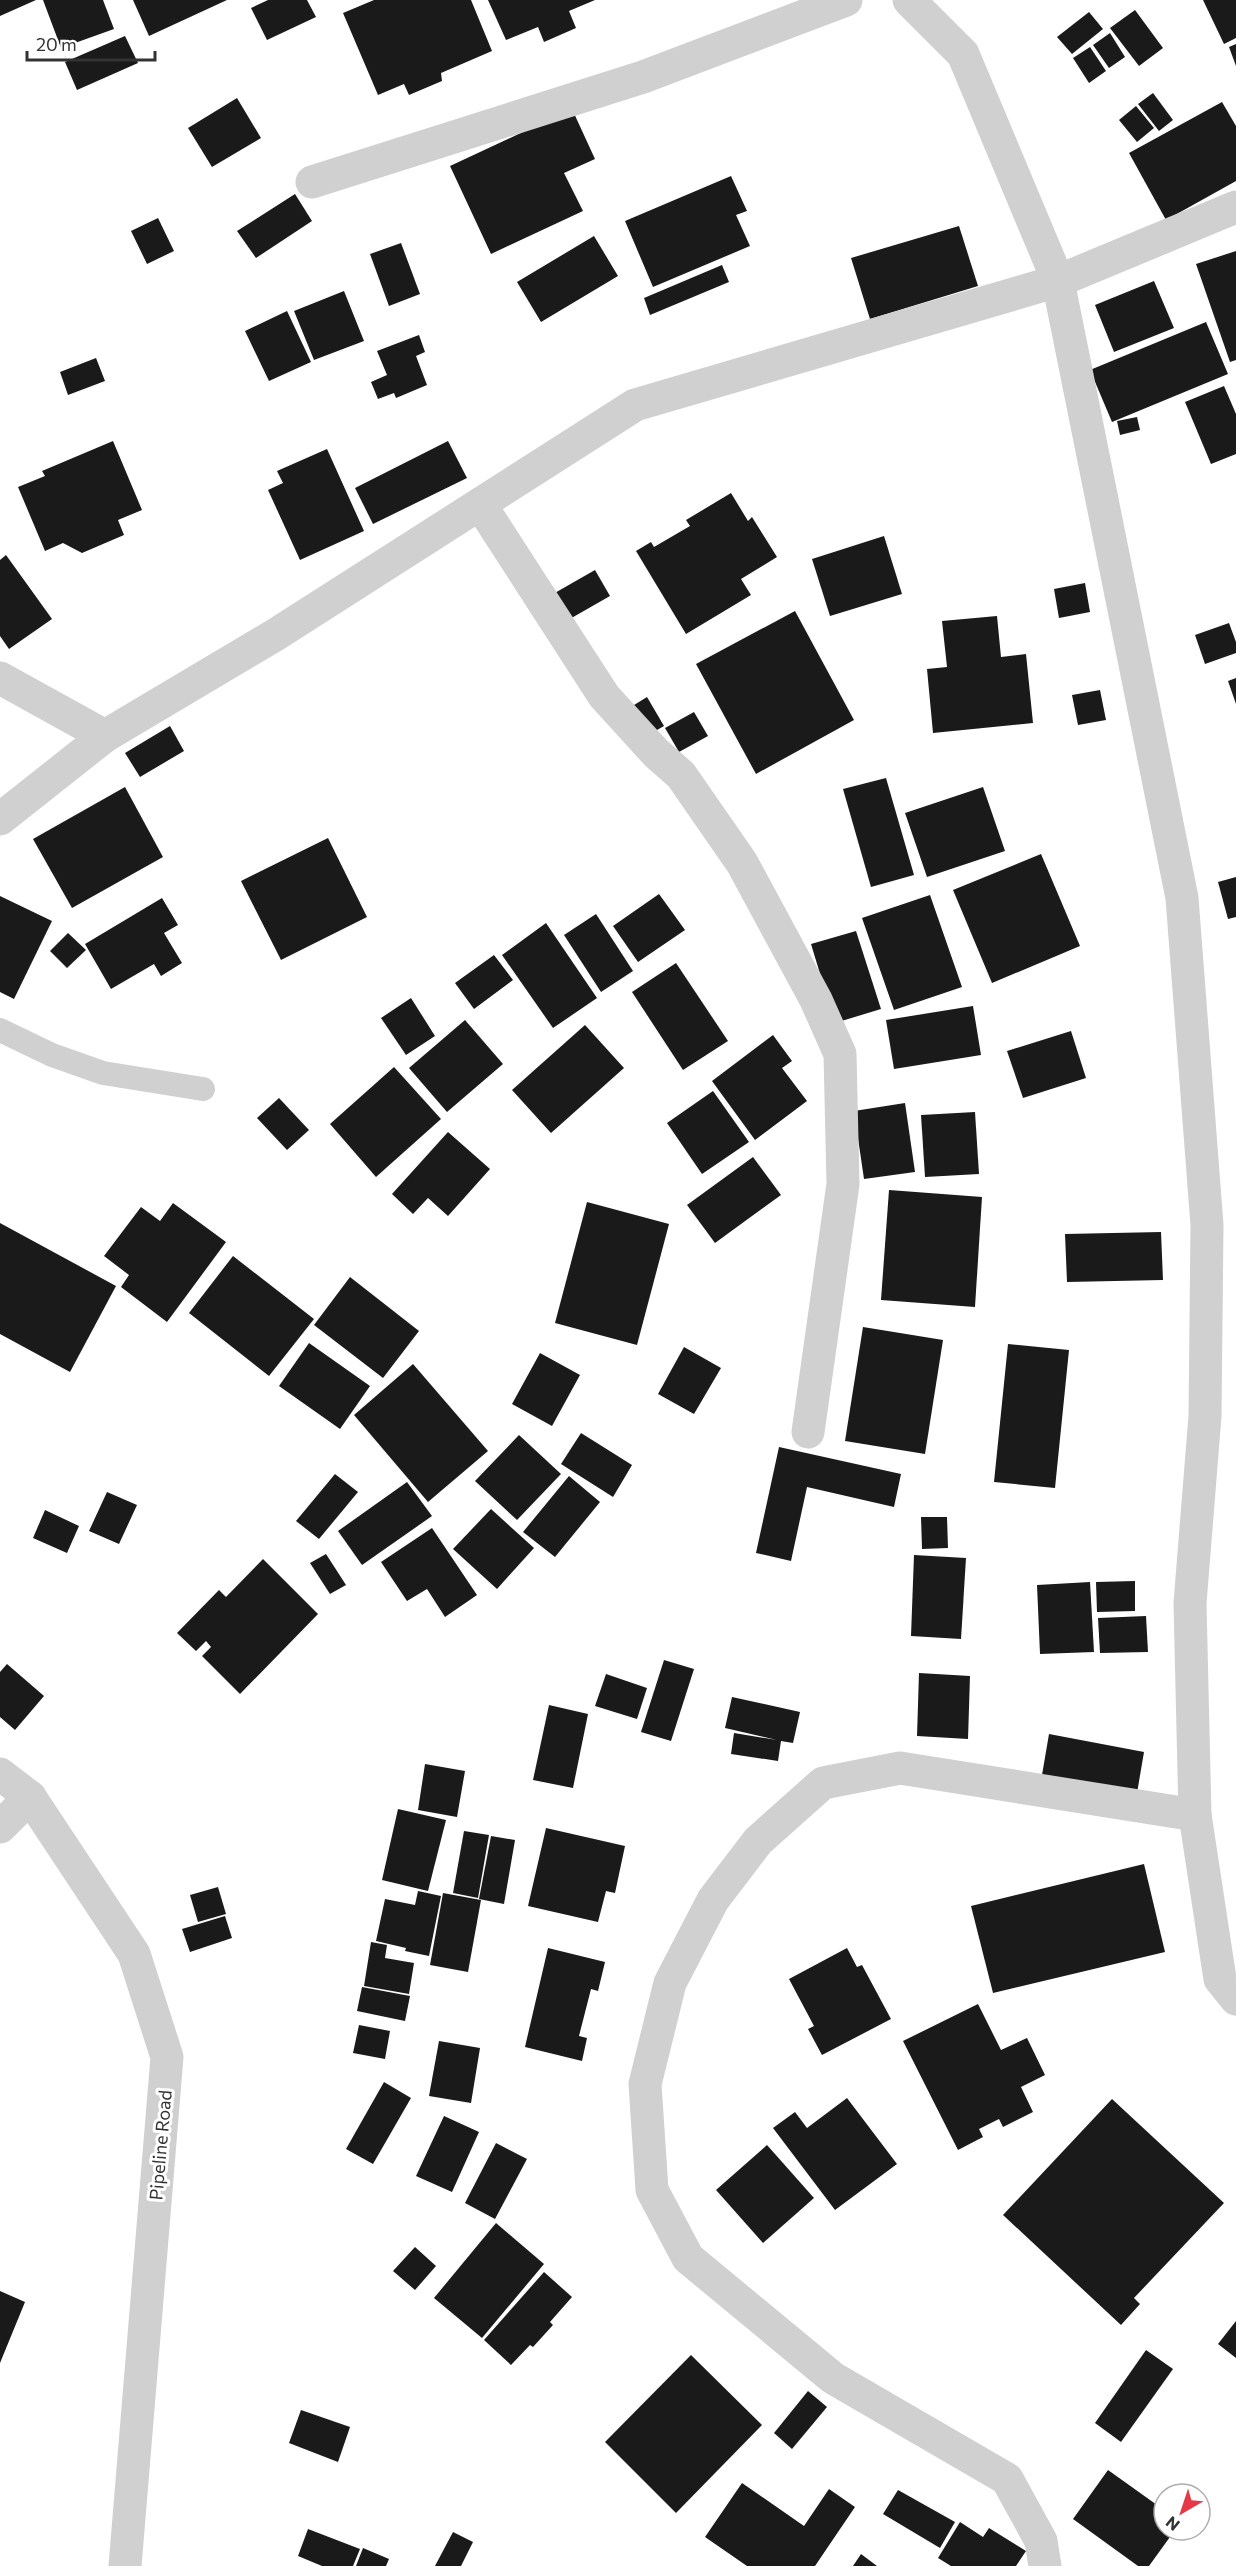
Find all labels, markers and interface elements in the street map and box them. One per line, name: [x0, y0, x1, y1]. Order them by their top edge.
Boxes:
scale bar: [27, 24, 154, 62]
text: 20 m: [36, 33, 77, 55]
street label: Pipeline Road: [144, 2089, 176, 2201]
north arrow: [1152, 2482, 1212, 2542]
text: N: [1162, 2513, 1183, 2535]

